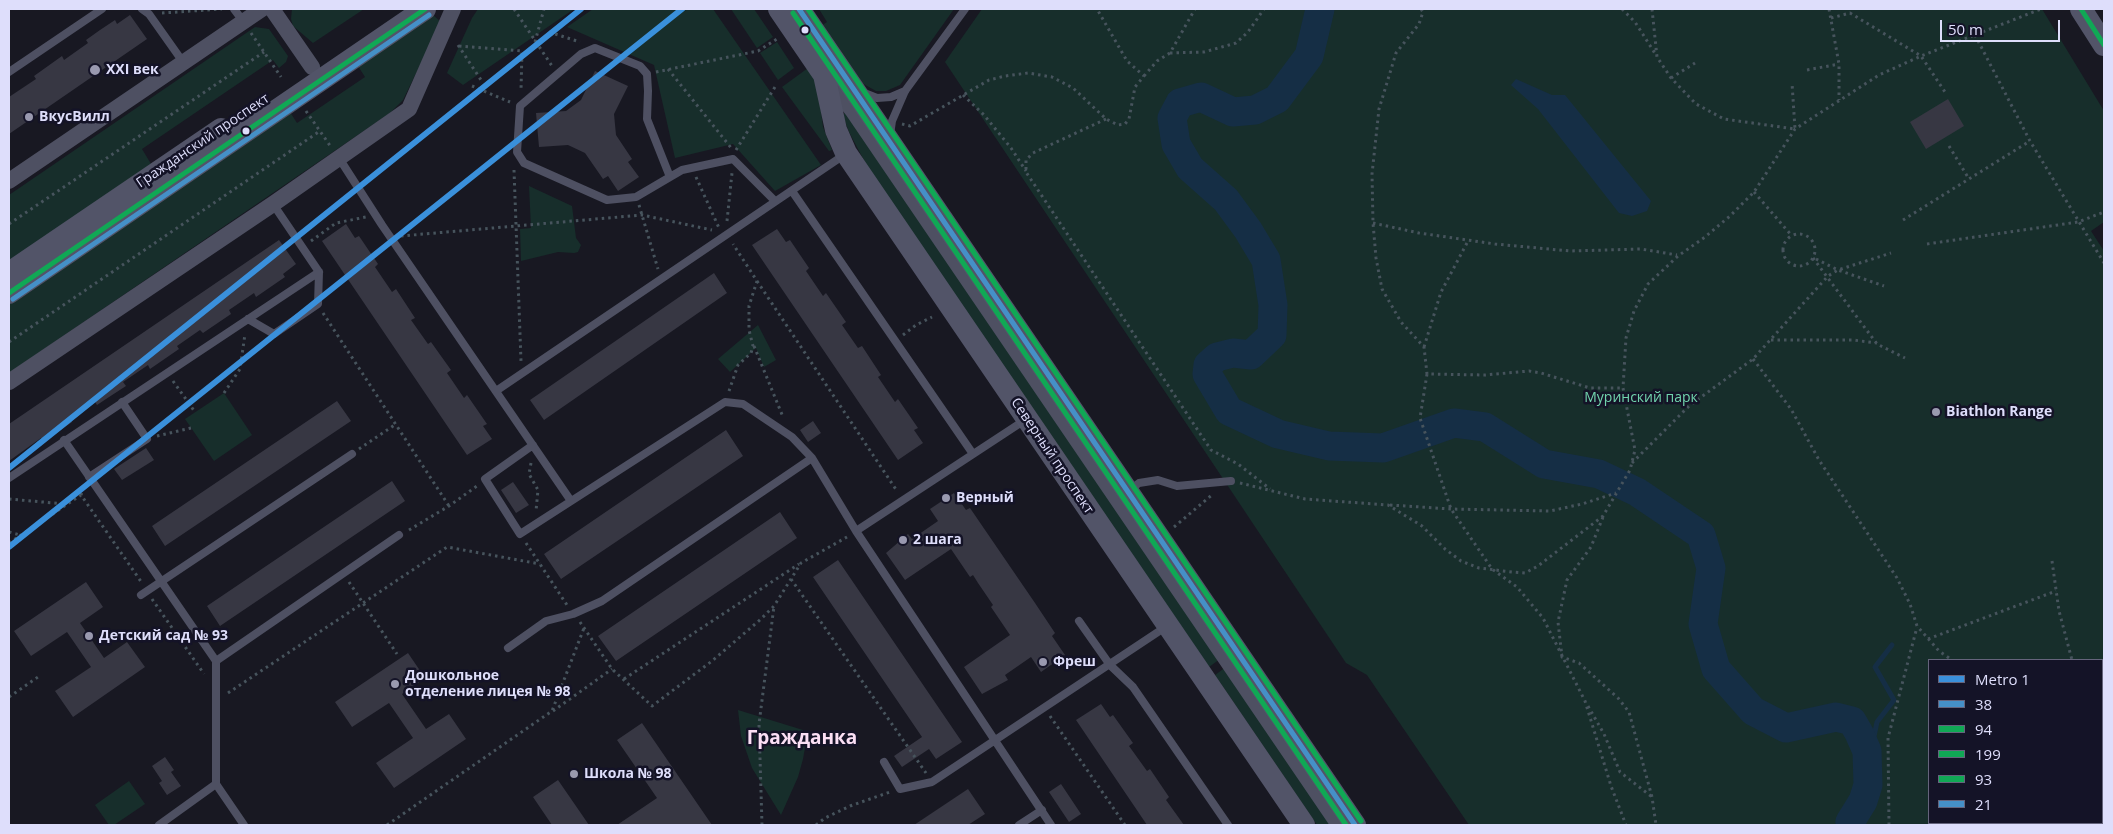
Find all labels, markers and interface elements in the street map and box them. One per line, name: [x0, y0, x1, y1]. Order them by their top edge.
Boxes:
scale bar: [1943, 10, 2063, 42]
text: 50 m: [1948, 19, 1983, 39]
unlabelled marker: [800, 25, 810, 35]
place label: XXI век: [106, 62, 159, 78]
marker: XXI век: [88, 63, 102, 77]
street label: Гражданский проспект: [133, 90, 273, 192]
place label: ВкусВилл: [39, 109, 110, 125]
marker: ВкусВилл: [23, 111, 35, 123]
unlabelled marker: [241, 126, 251, 136]
park label: Муринский парк: [1584, 390, 1698, 406]
street label: Северный проспект: [1007, 395, 1097, 517]
place label: Biathlon Range: [1946, 404, 2052, 420]
marker: Biathlon Range: [1930, 406, 1942, 418]
place label: Верный: [956, 490, 1014, 506]
marker: Верный: [940, 492, 952, 504]
place label: 2 шага: [913, 532, 962, 548]
marker: 2 шага: [897, 534, 909, 546]
place label: Детский сад № 93: [99, 628, 228, 644]
marker: Детский сад № 93: [83, 630, 95, 642]
place label: Фреш: [1053, 654, 1096, 670]
marker: Фреш: [1037, 656, 1049, 668]
legend: [1928, 659, 2103, 824]
place label: Дошкольное отделение лицея № 98: [405, 668, 571, 700]
text: Metro 1: [1975, 669, 2030, 689]
marker: Дошкольное отделение лицея № 98: [389, 678, 401, 690]
text: 38: [1975, 694, 1992, 714]
text: 94: [1975, 719, 1992, 739]
district label: Гражданка: [747, 728, 857, 750]
text: 199: [1975, 744, 2001, 764]
place label: Школа № 98: [584, 766, 672, 782]
marker: Школа № 98: [568, 768, 580, 780]
text: 93: [1975, 769, 1992, 789]
text: 21: [1975, 794, 1992, 814]

